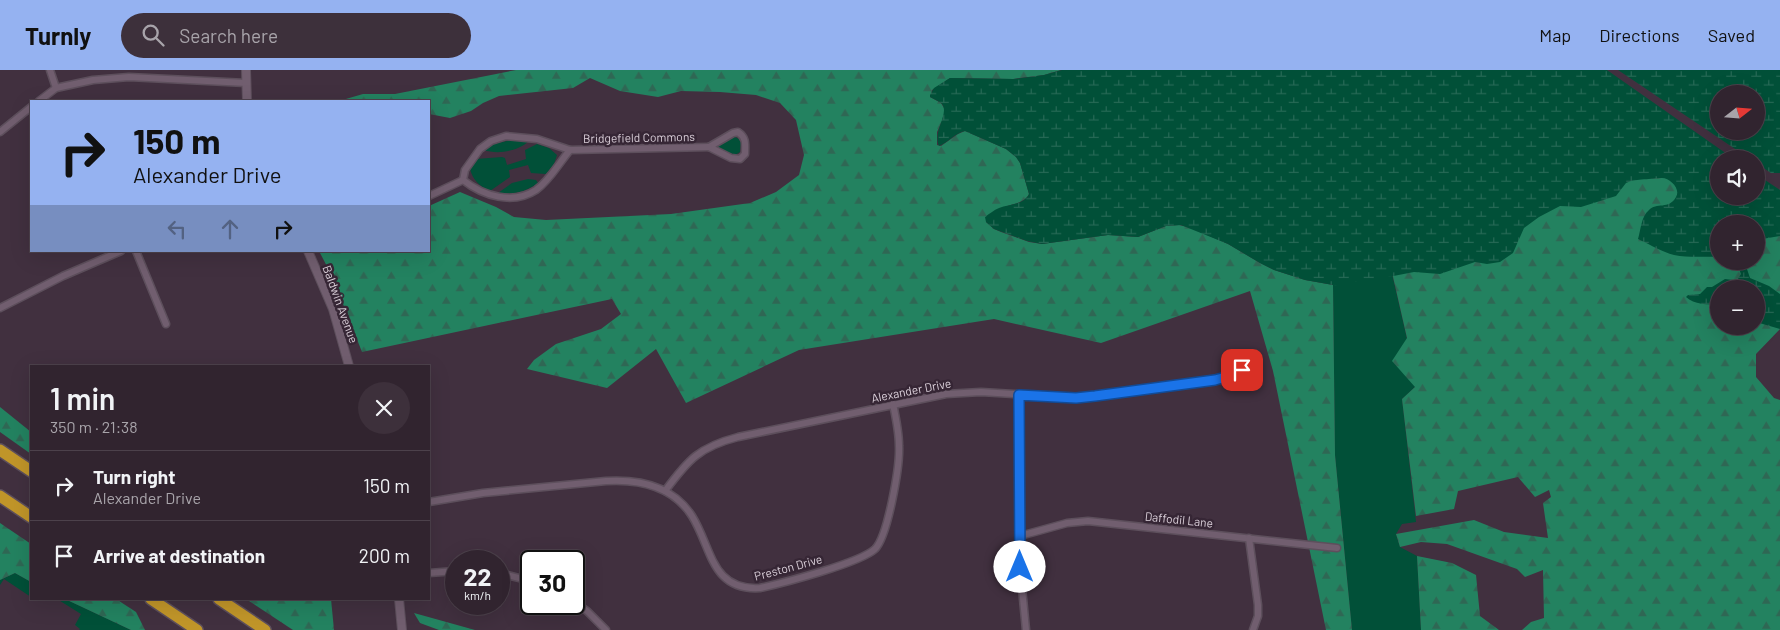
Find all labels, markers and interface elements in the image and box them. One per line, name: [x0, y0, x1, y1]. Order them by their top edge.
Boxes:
search box: [121, 13, 471, 58]
text: Turnly: [25, 21, 91, 50]
icon: search: [139, 21, 167, 49]
text: Search here: [179, 24, 278, 47]
text: Map: [1539, 24, 1571, 46]
text: Directions: [1599, 24, 1680, 46]
text: Saved: [1708, 24, 1755, 46]
north arrow: [1710, 85, 1765, 140]
map controls: [1710, 85, 1765, 335]
text: 150 m: [133, 119, 220, 161]
icon: right: [50, 120, 115, 185]
street label: Bridgefield Commons: [583, 129, 695, 145]
button: sound: [1710, 150, 1765, 205]
text: Alexander Drive: [133, 161, 281, 187]
icon: left: [163, 215, 191, 243]
icon: ahead: [216, 215, 244, 243]
icon: right: [269, 215, 297, 243]
button: +: [1710, 215, 1765, 270]
street label: Baldwin Avenue: [320, 263, 362, 345]
button: −: [1710, 280, 1765, 335]
pin: [1221, 349, 1263, 391]
icon: arrive: [1228, 356, 1256, 384]
street label: Alexander Drive: [870, 375, 952, 405]
text: 1 min: [50, 380, 115, 416]
button: close: [358, 382, 410, 434]
text: 350 m · 21:38: [50, 417, 138, 436]
text: Turn right: [93, 465, 175, 488]
icon: right: [50, 472, 78, 500]
text: 150 m: [363, 474, 410, 497]
text: Alexander Drive: [93, 488, 201, 507]
street label: Daffodil Lane: [1144, 508, 1214, 530]
position arrow: [993, 540, 1045, 592]
icon: arrive: [50, 542, 78, 570]
text: Arrive at destination: [93, 544, 265, 567]
text: 200 m: [359, 544, 410, 567]
speed limit sign: 30: [520, 550, 585, 615]
street label: Preston Drive: [752, 551, 824, 583]
text: 22: [463, 561, 492, 591]
text: km/h: [464, 588, 491, 602]

